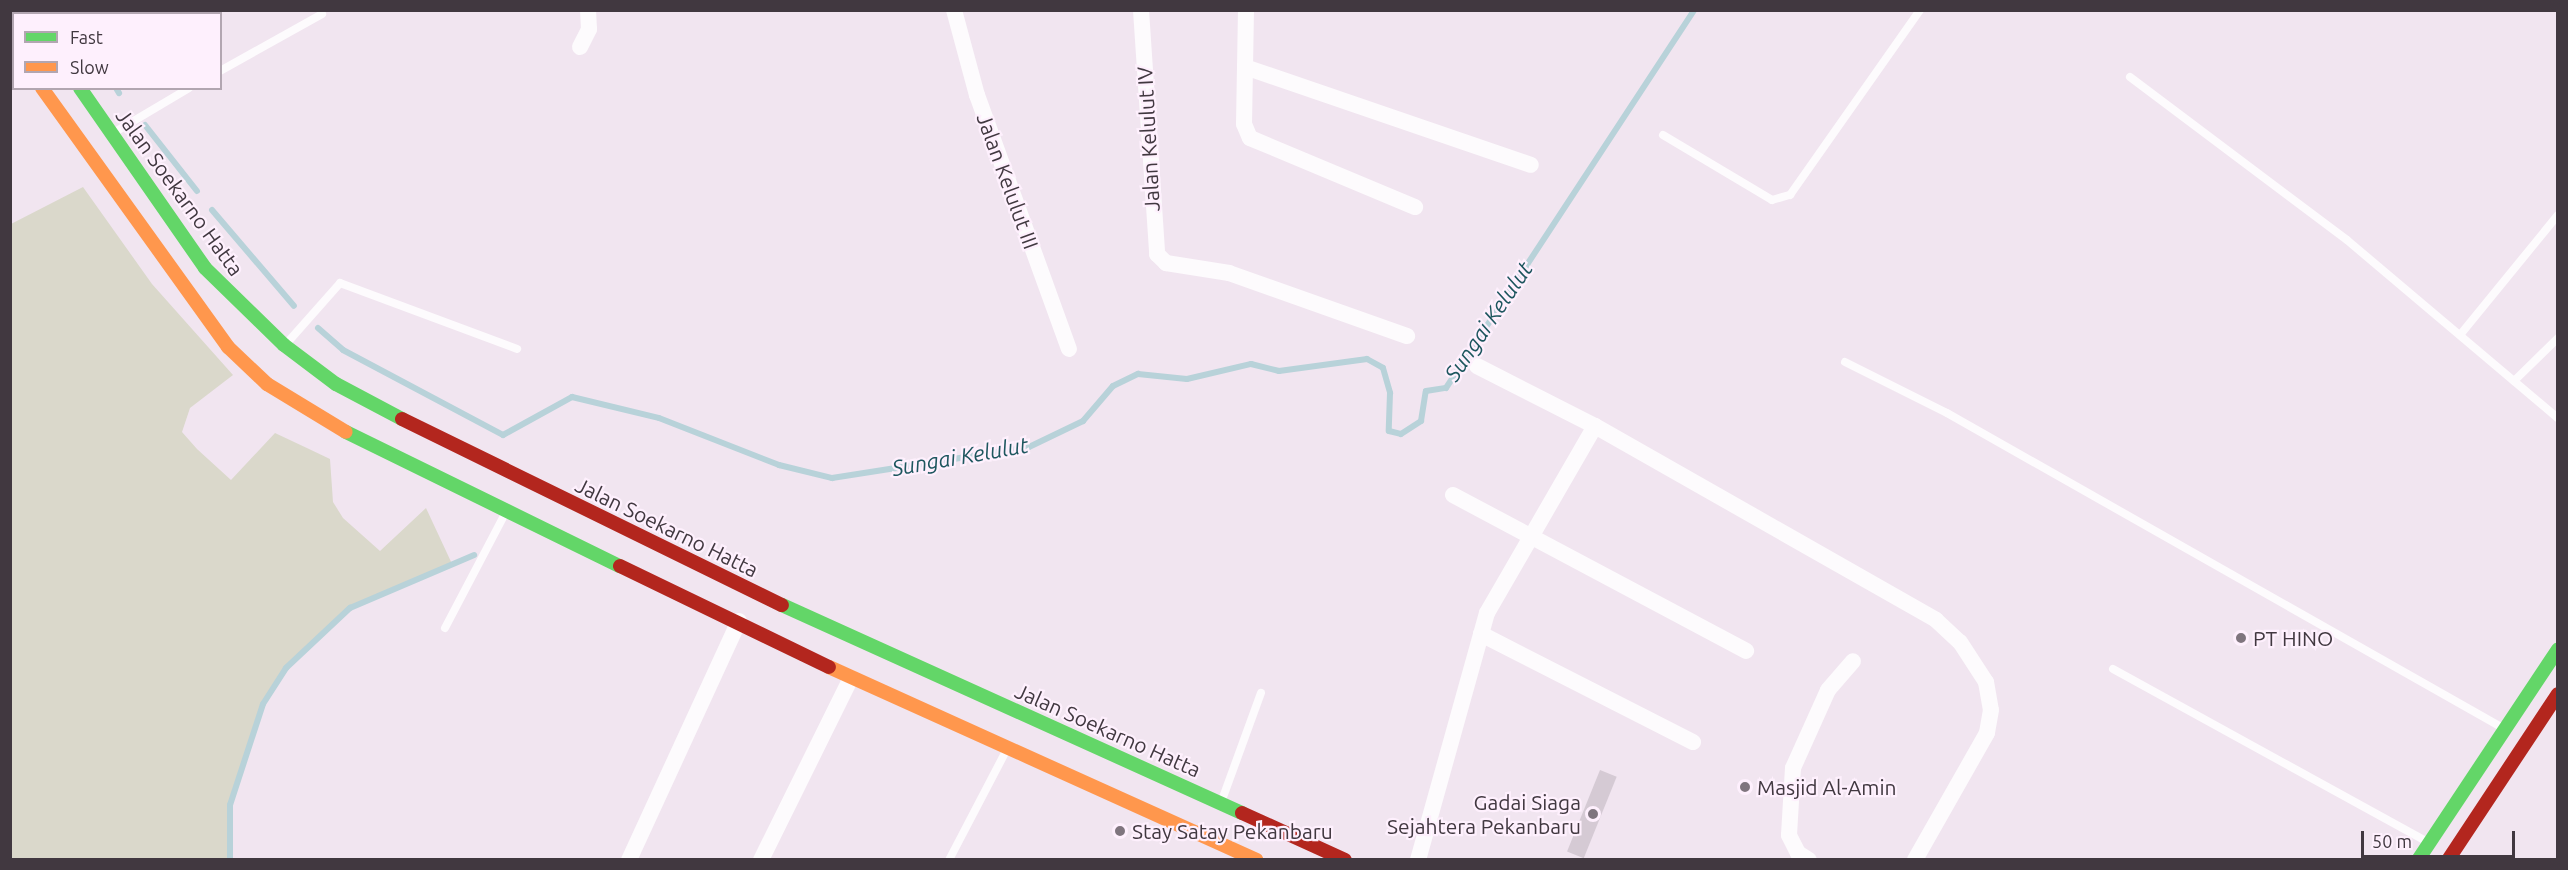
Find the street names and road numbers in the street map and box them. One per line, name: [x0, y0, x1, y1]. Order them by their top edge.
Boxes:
street label: Jalan Kelulut IV: [1132, 66, 1164, 212]
street label: Jalan Soekarno Hatta: [111, 104, 249, 280]
street label: Jalan Kelulut III: [972, 110, 1044, 252]
street label: Jalan Soekarno Hatta: [571, 472, 763, 582]
street label: Jalan Soekarno Hatta: [1011, 678, 1205, 782]

